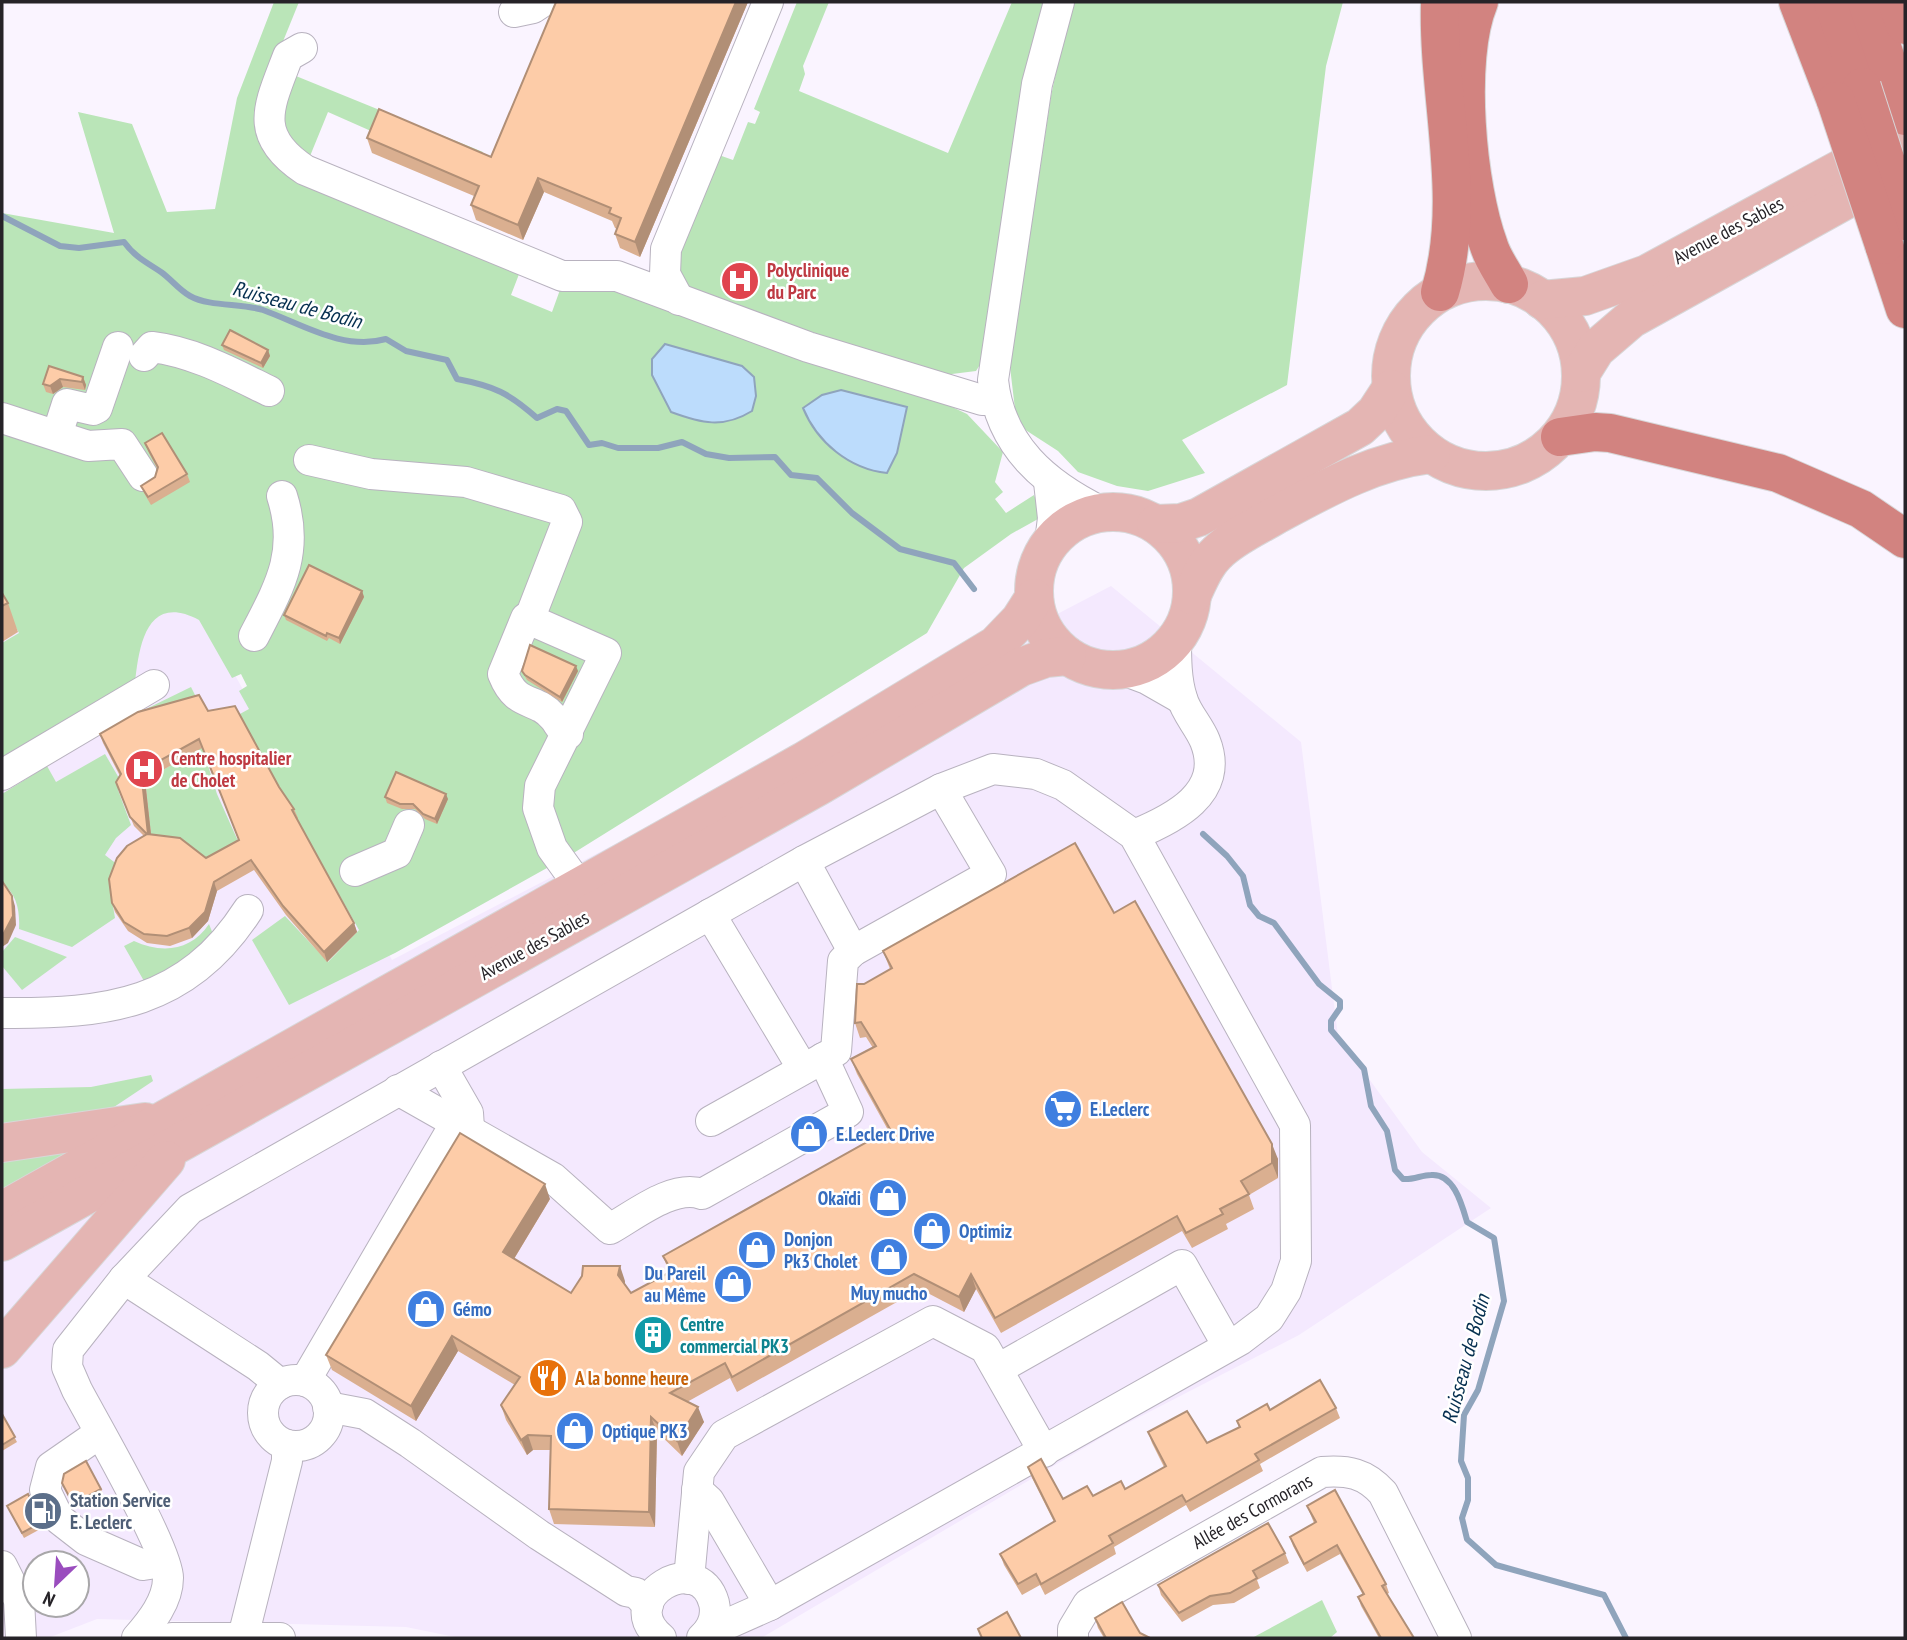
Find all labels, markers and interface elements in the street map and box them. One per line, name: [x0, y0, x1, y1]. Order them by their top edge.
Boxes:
street label: Avenue des Sables: [1669, 191, 1787, 269]
place label: Polyclinique du Parc: [767, 258, 849, 304]
hospital icon: Polyclinique du Parc: [719, 260, 761, 302]
water label: Ruisseau de Bodin: [230, 274, 366, 335]
place label: Centre hospitalier de Cholet: [171, 746, 292, 792]
hospital icon: Centre hospitalier de Cholet: [123, 748, 165, 790]
street label: Avenue des Sables: [475, 905, 593, 985]
supermarket icon: E.Leclerc: [1042, 1088, 1084, 1130]
place label: E.Leclerc: [1090, 1097, 1150, 1121]
shop icon: E.Leclerc Drive: [788, 1113, 830, 1155]
place label: E.Leclerc Drive: [836, 1122, 935, 1146]
shop icon: Okaïdi: [867, 1177, 909, 1219]
place label: Okaïdi: [818, 1186, 861, 1210]
shop icon: Optimiz: [911, 1210, 953, 1252]
place label: Optimiz: [959, 1219, 1012, 1243]
place label: Donjon Pk3 Cholet: [784, 1227, 858, 1273]
shop icon: Donjon Pk3 Cholet: [736, 1229, 778, 1271]
shop icon: Muy mucho: [868, 1236, 910, 1278]
place label: Du Pareil au Même: [644, 1261, 706, 1307]
shop icon: Du Pareil au Même: [712, 1263, 754, 1305]
place label: Muy mucho: [851, 1281, 927, 1305]
shop icon: Gémo: [405, 1288, 447, 1330]
water label: Ruisseau de Bodin: [1435, 1290, 1496, 1426]
place label: Gémo: [453, 1297, 492, 1321]
place label: Centre commercial PK3: [680, 1312, 789, 1358]
building icon: Centre commercial PK3: [632, 1314, 674, 1356]
restaurant icon: A la bonne heure: [527, 1357, 569, 1399]
place label: A la bonne heure: [574, 1366, 689, 1390]
shop icon: Optique PK3: [554, 1410, 596, 1452]
place label: Optique PK3: [602, 1419, 688, 1443]
street label: Allée des Cormorans: [1188, 1468, 1316, 1554]
place label: Station Service E. Leclerc: [70, 1488, 171, 1534]
fuel station icon: Station Service E. Leclerc: [22, 1490, 64, 1532]
north arrow: [21, 1549, 91, 1619]
text: N: [39, 1586, 59, 1612]

